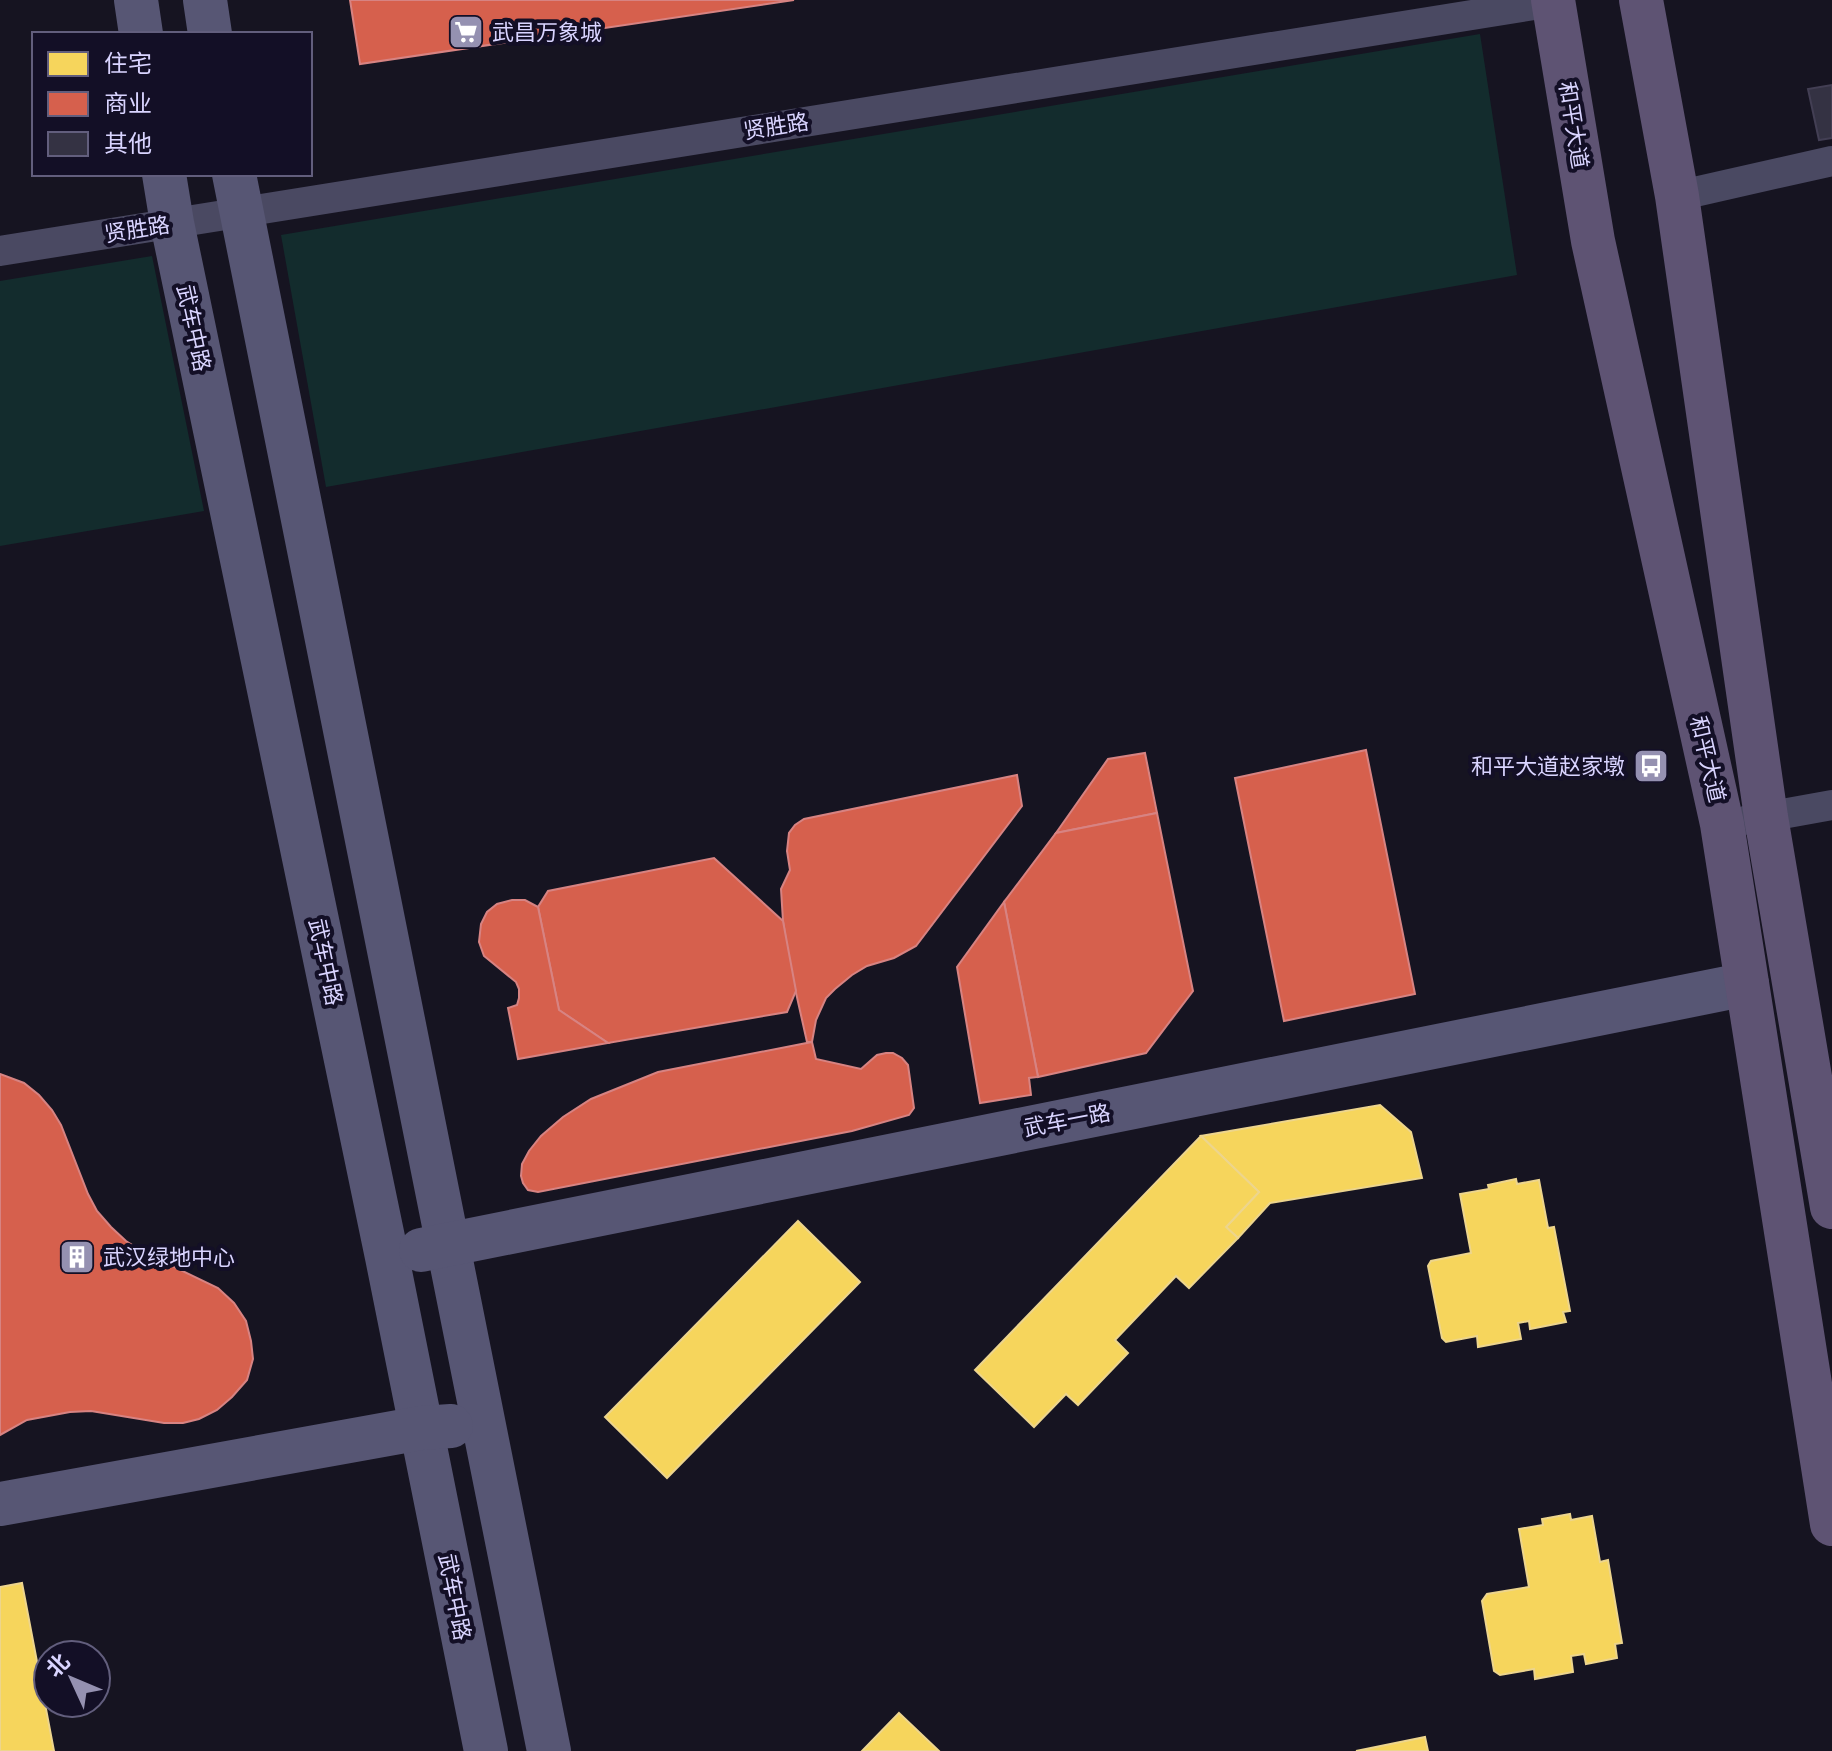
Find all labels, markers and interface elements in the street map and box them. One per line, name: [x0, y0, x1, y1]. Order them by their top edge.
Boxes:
supermarket icon: 武昌万象城: [447, 13, 485, 51]
place label: 武昌万象城: [492, 18, 602, 46]
legend: [32, 32, 312, 176]
text: 住宅: [104, 48, 152, 78]
street label: 和平大道: [1553, 79, 1595, 171]
text: 商业: [104, 88, 152, 118]
street label: 贤胜路: [741, 107, 811, 145]
text: 其他: [104, 128, 152, 158]
street label: 贤胜路: [102, 210, 172, 248]
street label: 武车中路: [171, 282, 217, 374]
street label: 和平大道: [1684, 713, 1732, 805]
bus stop icon: 和平大道赵家墩: [1632, 747, 1670, 785]
place label: 和平大道赵家墩: [1471, 752, 1625, 780]
street label: 武车中路: [303, 916, 349, 1008]
street label: 武车一路: [1021, 1098, 1113, 1142]
building icon: 武汉绿地中心: [58, 1238, 96, 1276]
place label: 武汉绿地中心: [103, 1243, 235, 1271]
street label: 武车中路: [433, 1551, 477, 1643]
north arrow: [32, 1639, 112, 1719]
text: 北: [40, 1647, 75, 1683]

